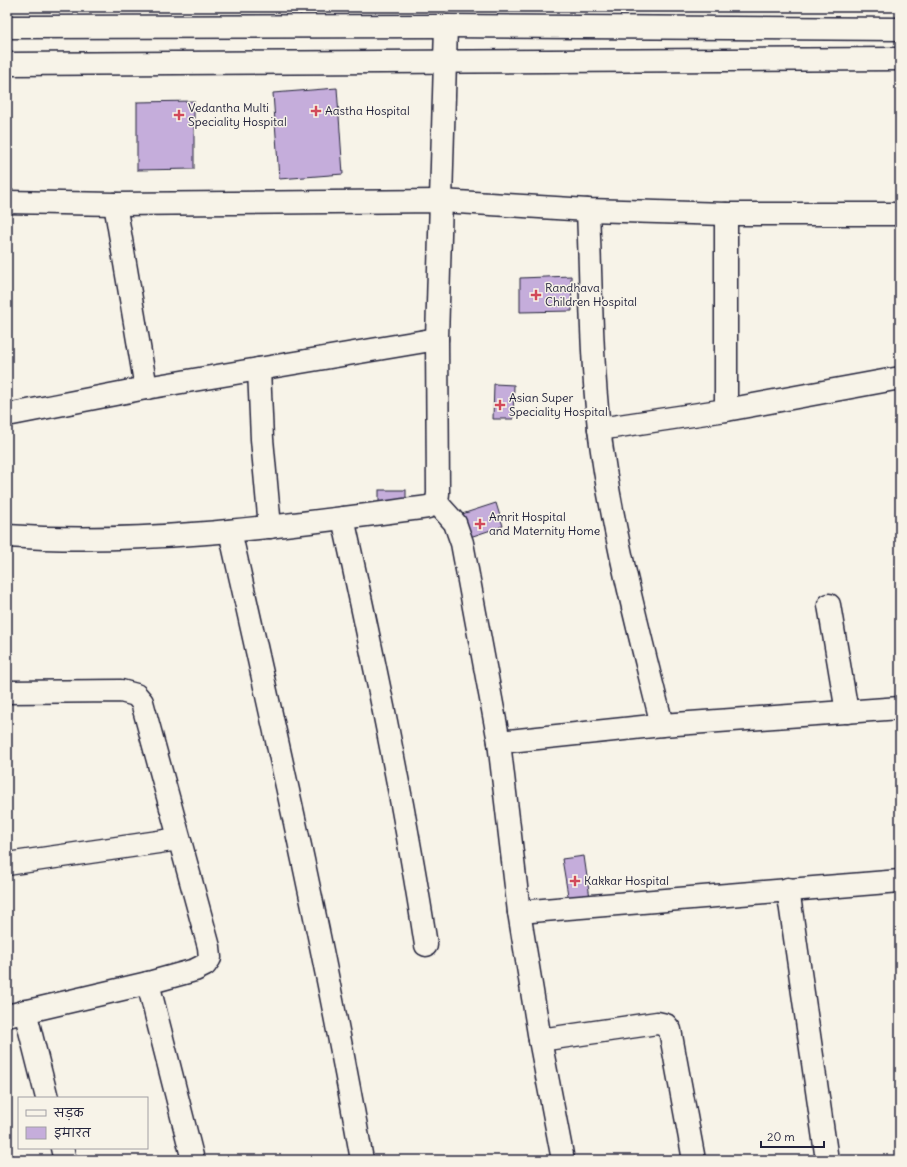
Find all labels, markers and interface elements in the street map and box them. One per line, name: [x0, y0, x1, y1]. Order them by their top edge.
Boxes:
place label: Vedantha Multi Speciality Hospital: [188, 100, 287, 129]
place label: Aastha Hospital: [325, 103, 410, 118]
marker: Aastha Hospital: [310, 105, 322, 117]
marker: Vedantha Multi Speciality Hospital: [173, 109, 185, 121]
place label: Randhava Children Hospital: [545, 280, 637, 309]
marker: Randhava Children Hospital: [530, 289, 542, 301]
place label: Asian Super Speciality Hospital: [509, 390, 608, 419]
marker: Asian Super Speciality Hospital: [494, 399, 506, 411]
place label: Amrit Hospital and Maternity Home: [489, 509, 600, 538]
marker: Amrit Hospital and Maternity Home: [474, 518, 486, 530]
place label: Kakkar Hospital: [584, 873, 669, 888]
marker: Kakkar Hospital: [569, 875, 581, 887]
legend: [18, 1097, 148, 1149]
text: सड़क: [53, 1105, 85, 1121]
scale bar: [761, 1123, 824, 1149]
text: इमारत: [54, 1125, 92, 1140]
text: 20 m: [767, 1129, 795, 1144]

